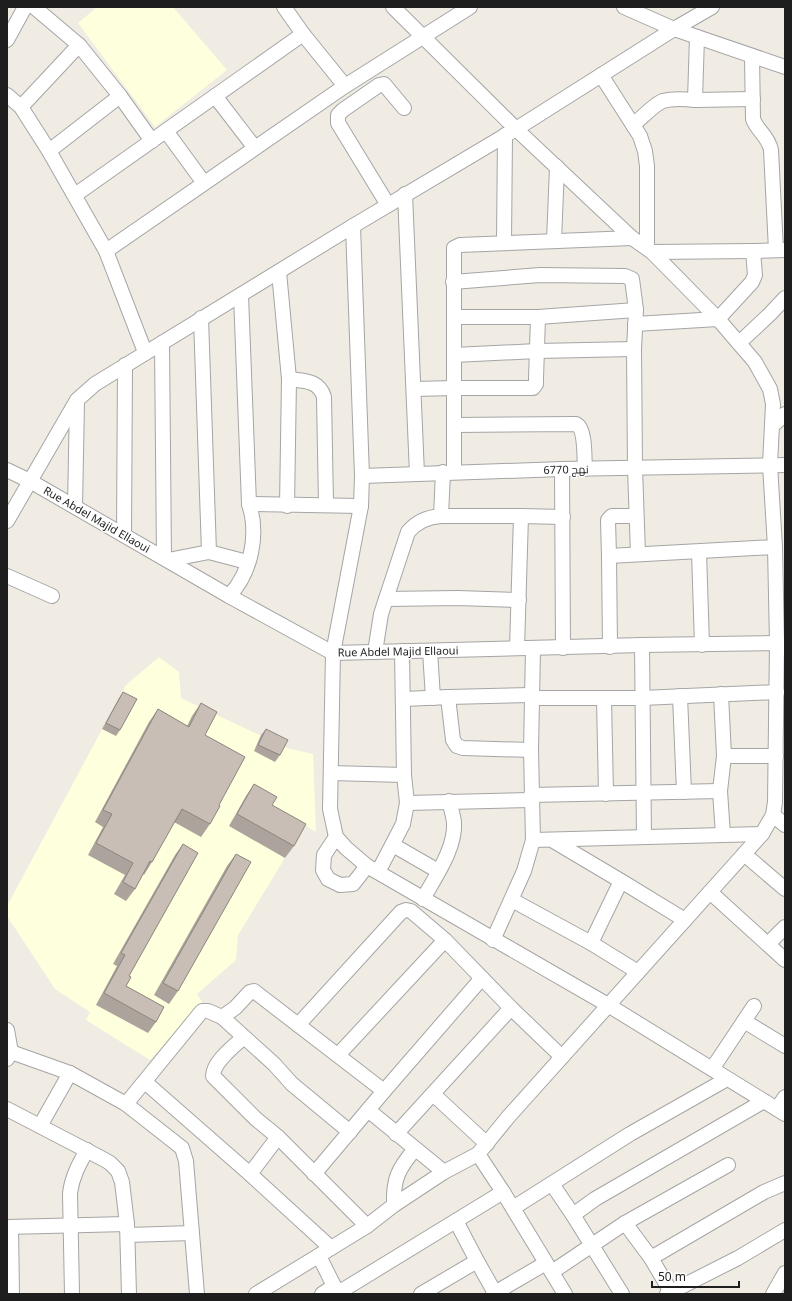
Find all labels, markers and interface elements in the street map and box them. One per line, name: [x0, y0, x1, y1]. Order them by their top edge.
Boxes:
street label: نهج 6770: [543, 461, 589, 478]
street label: Rue Abdel Majid Ellaoui: [41, 482, 153, 556]
street label: Rue Abdel Majid Ellaoui: [337, 642, 459, 660]
scale bar: [652, 1263, 739, 1289]
text: 50 m: [658, 1268, 686, 1285]

